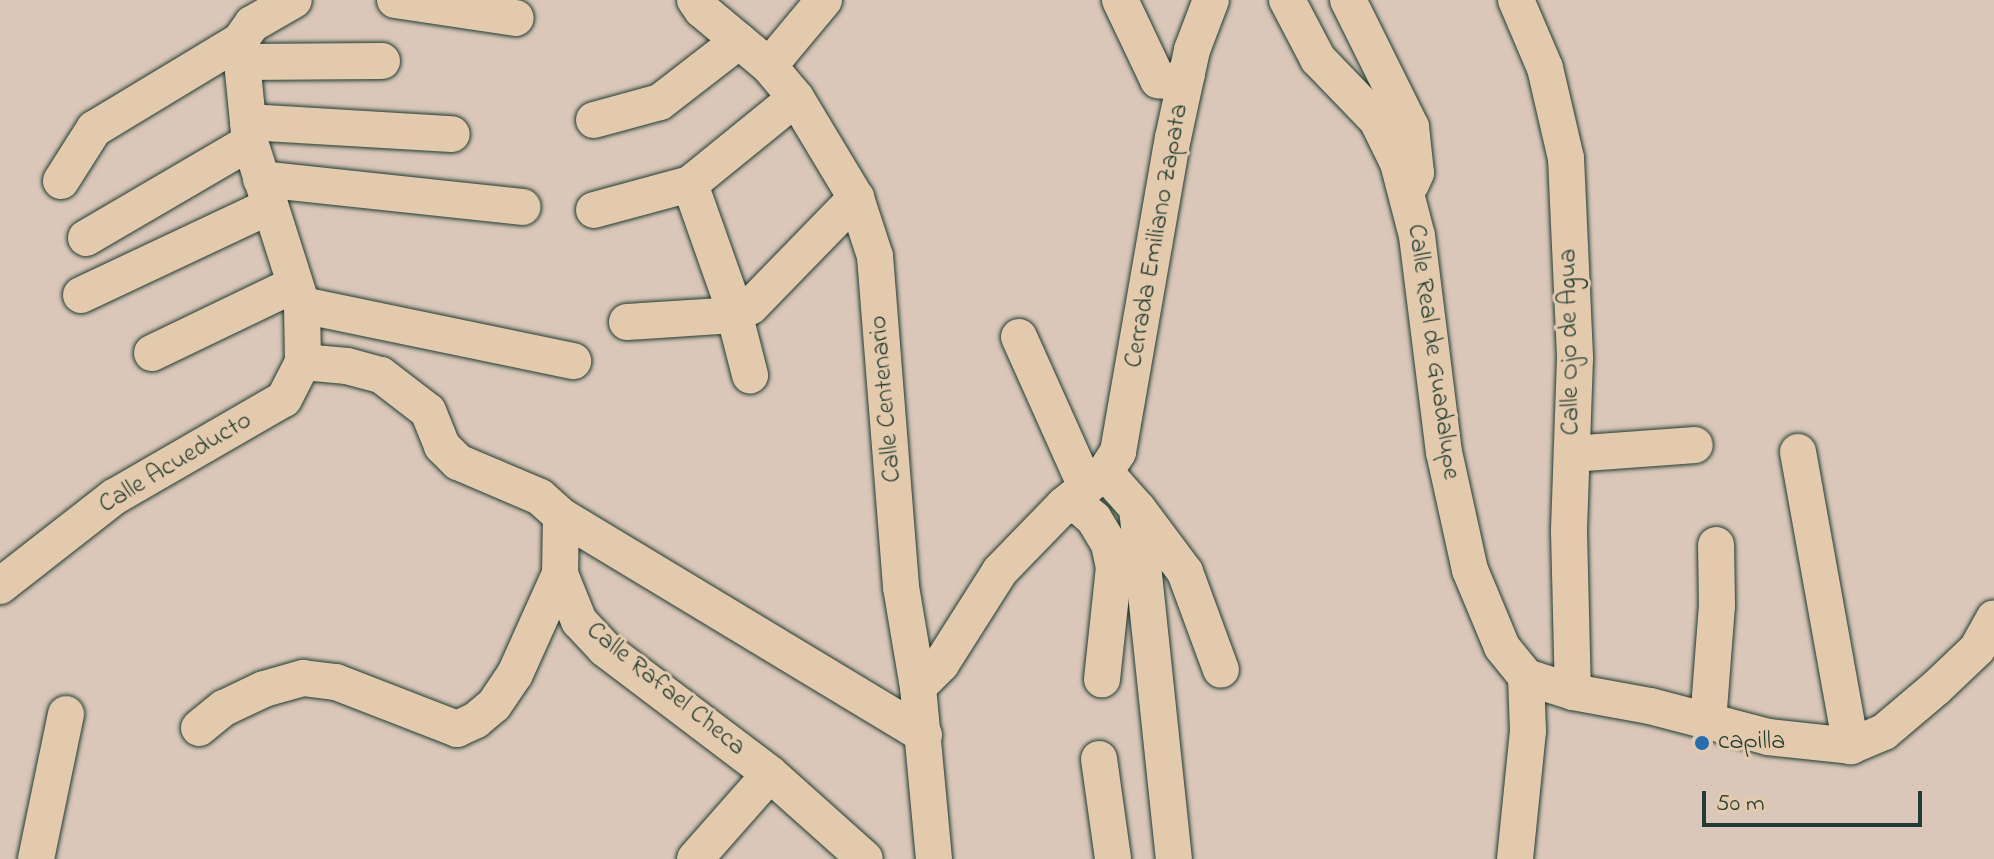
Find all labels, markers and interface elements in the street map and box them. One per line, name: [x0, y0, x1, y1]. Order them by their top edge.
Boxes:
street label: Cerrada Emiliano Zapata: [1119, 102, 1197, 370]
street label: Calle Real de Guadalupe: [1399, 222, 1465, 482]
street label: Calle Ojo de Agua: [1554, 248, 1588, 436]
street label: Calle Centenario: [864, 314, 910, 484]
street label: Calle Acueducto: [94, 406, 258, 522]
street label: Calle Rafael Checa: [579, 616, 751, 764]
place label: capilla: [1718, 727, 1785, 759]
marker: capilla: [1693, 734, 1711, 752]
scale bar: [1706, 775, 1926, 825]
text: 50 m: [1716, 787, 1765, 822]

